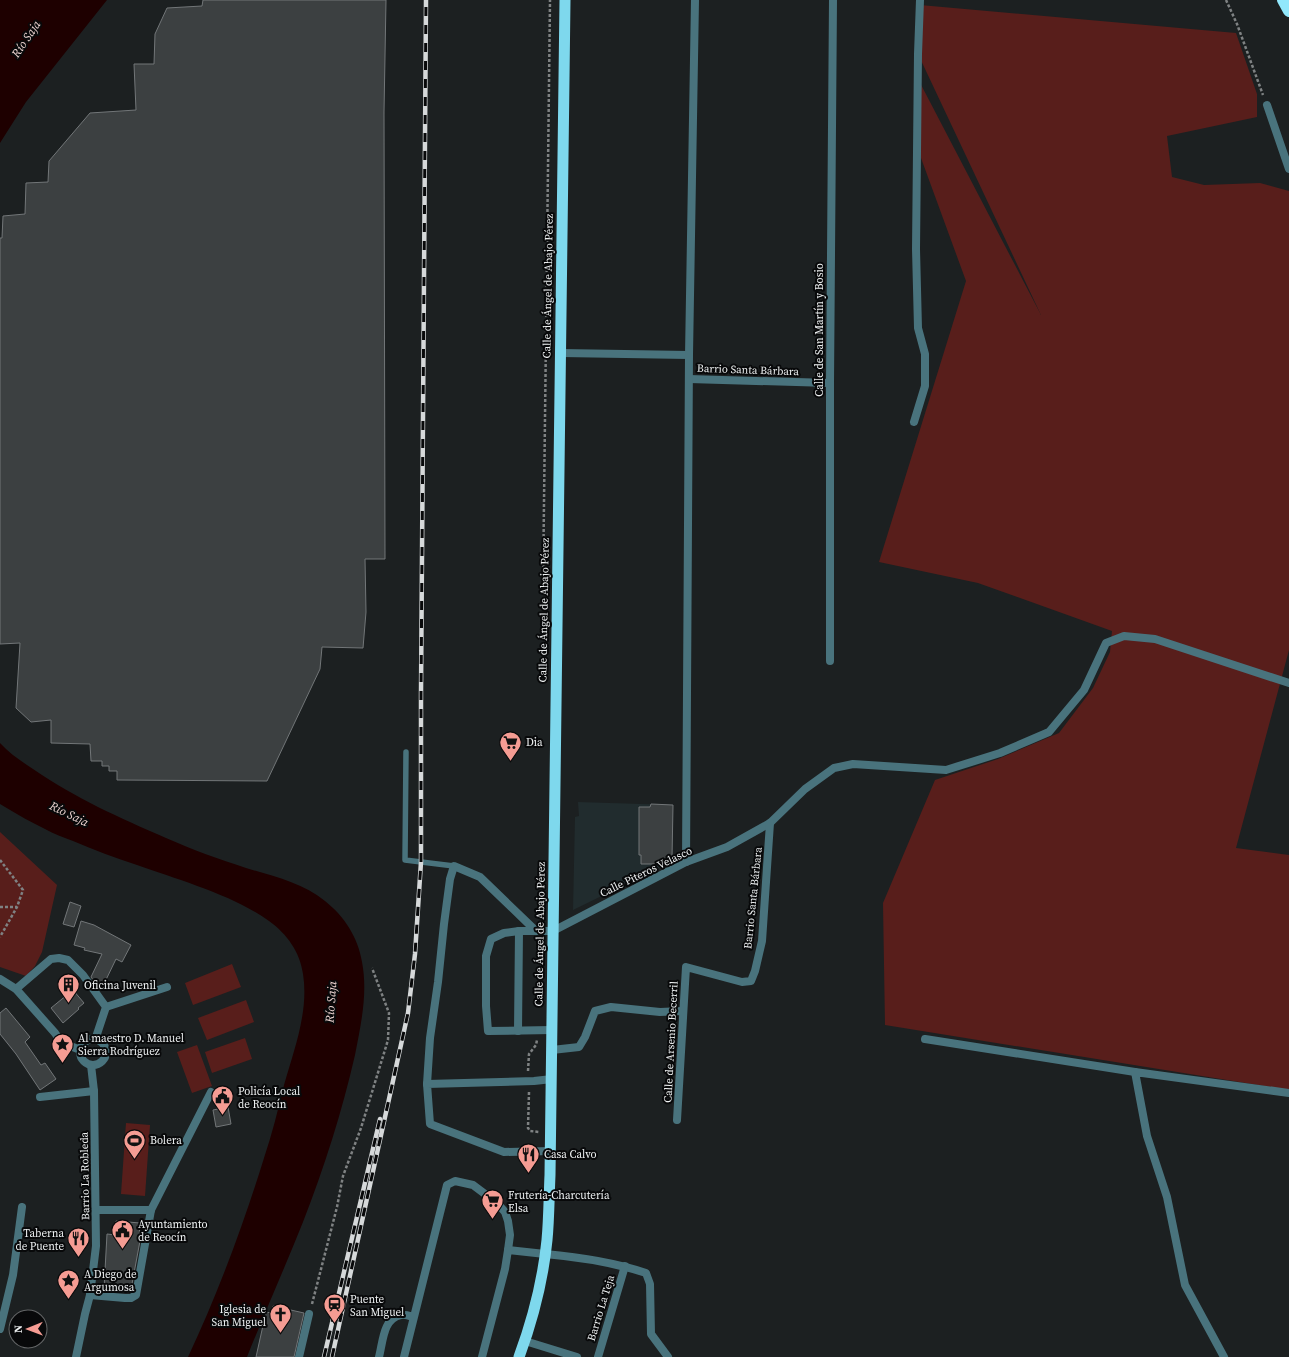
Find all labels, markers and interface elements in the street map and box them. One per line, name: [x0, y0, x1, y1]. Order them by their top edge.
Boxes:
water label: Río Saja: [7, 17, 45, 61]
street label: Calle de Ángel de Abajo Pérez: [539, 213, 557, 359]
street label: Calle de San Martín y Bosio: [812, 263, 827, 397]
street label: Barrio Santa Bárbara: [697, 361, 800, 379]
street label: Calle de Ángel de Abajo Pérez: [535, 537, 553, 683]
supermarket icon: Dia: [498, 729, 524, 762]
place label: Dia: [526, 735, 543, 750]
water label: Río Saja: [46, 797, 92, 831]
street label: Calle Piteros Velasco: [597, 843, 695, 901]
street label: Barrio Santa Bárbara: [740, 846, 766, 950]
street label: Calle de Ángel de Abajo Pérez: [531, 861, 549, 1007]
building icon: Oficina Juvenil: [55, 972, 81, 1005]
place label: Oficina Juvenil: [84, 978, 156, 993]
water label: Río Saja: [322, 980, 340, 1024]
street label: Calle de Arsenio Becerril: [660, 981, 682, 1103]
place icon: Al maestro D. Manuel Sierra Rodríguez: [49, 1031, 75, 1064]
place label: Al maestro D. Manuel Sierra Rodríguez: [78, 1031, 184, 1059]
public building icon: Policía Local de Reocín: [209, 1084, 235, 1117]
place label: Policía Local de Reocín: [238, 1084, 300, 1112]
sports icon: Bolera: [122, 1127, 148, 1160]
street label: Barrio La Robleda: [77, 1131, 93, 1220]
place label: Bolera: [150, 1133, 182, 1148]
restaurant icon: Casa Calvo: [516, 1141, 542, 1174]
place label: Casa Calvo: [544, 1147, 597, 1162]
supermarket icon: Frutería-Charcutería Elsa: [479, 1188, 505, 1221]
place label: Frutería-Charcutería Elsa: [508, 1188, 610, 1216]
public building icon: Ayuntamiento de Reocín: [110, 1217, 136, 1250]
place label: Ayuntamiento de Reocín: [138, 1217, 208, 1245]
place label: Taberna de Puente: [15, 1226, 64, 1254]
restaurant icon: Taberna de Puente: [66, 1226, 92, 1259]
place icon: A Diego de Argumosa: [56, 1267, 82, 1300]
place label: A Diego de Argumosa: [84, 1267, 137, 1295]
street label: Barrio La Teja: [584, 1273, 618, 1343]
station icon: Puente San Miguel: [321, 1292, 347, 1325]
place label: Puente San Miguel: [350, 1292, 404, 1320]
place label: Iglesia de San Miguel: [212, 1302, 266, 1330]
church icon: Iglesia de San Miguel: [268, 1302, 294, 1335]
north arrow: [8, 1309, 48, 1349]
text: N: [11, 1325, 26, 1333]

